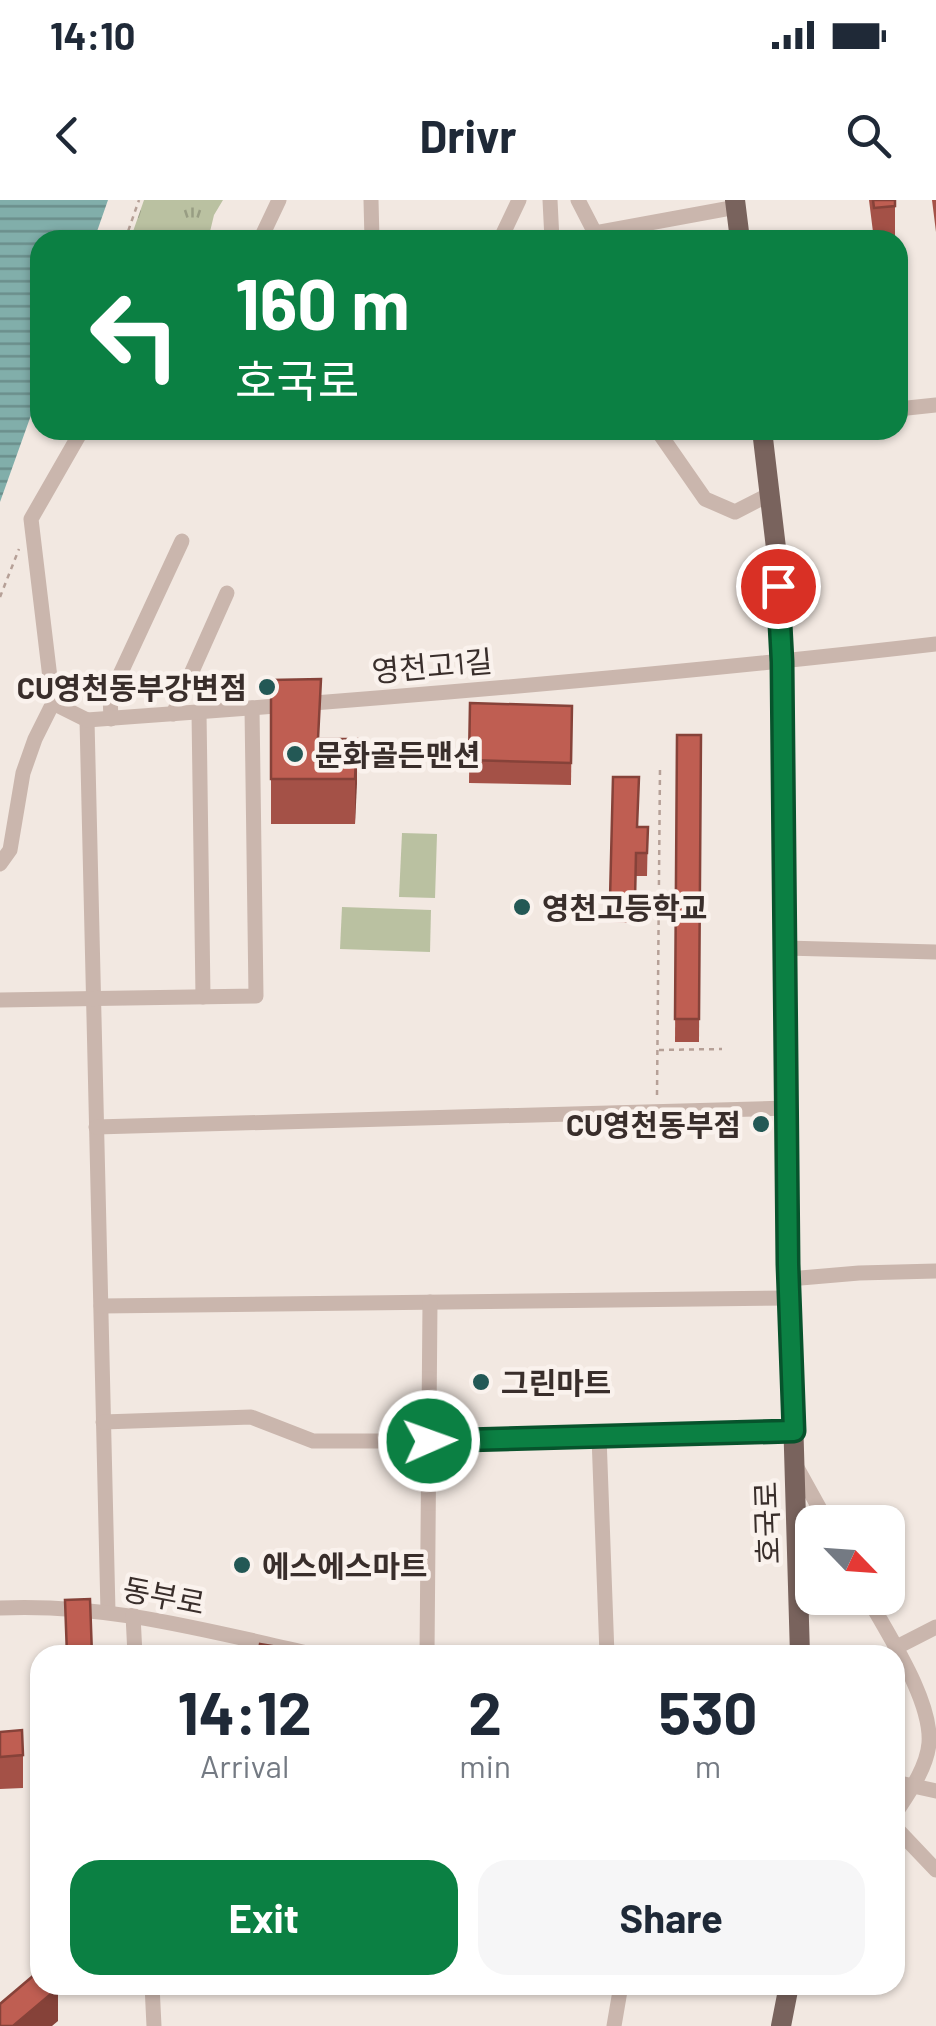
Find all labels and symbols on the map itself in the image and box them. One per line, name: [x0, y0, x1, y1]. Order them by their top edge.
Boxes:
pin: [736, 544, 821, 629]
street label: 영천고1길: [370, 642, 494, 688]
place label: CU영천동부강변점: [17, 669, 247, 705]
marker: CU영천동부강변점: [256, 676, 278, 698]
place label: 문화골든맨션: [315, 736, 481, 772]
marker: 문화골든맨션: [284, 743, 306, 765]
place label: 영천고등학교: [542, 889, 708, 925]
marker: 영천고등학교: [511, 896, 533, 918]
place label: CU영천동부점: [566, 1106, 741, 1142]
marker: CU영천동부점: [750, 1113, 772, 1135]
place label: 그린마트: [501, 1364, 611, 1400]
marker: 그린마트: [470, 1371, 492, 1393]
position arrow: [377, 1389, 481, 1493]
street label: 호국로: [747, 1481, 785, 1565]
north arrow: [795, 1505, 905, 1615]
place label: 에스에스마트: [262, 1547, 428, 1583]
marker: 에스에스마트: [231, 1554, 253, 1576]
street label: 동부로: [120, 1569, 208, 1621]

